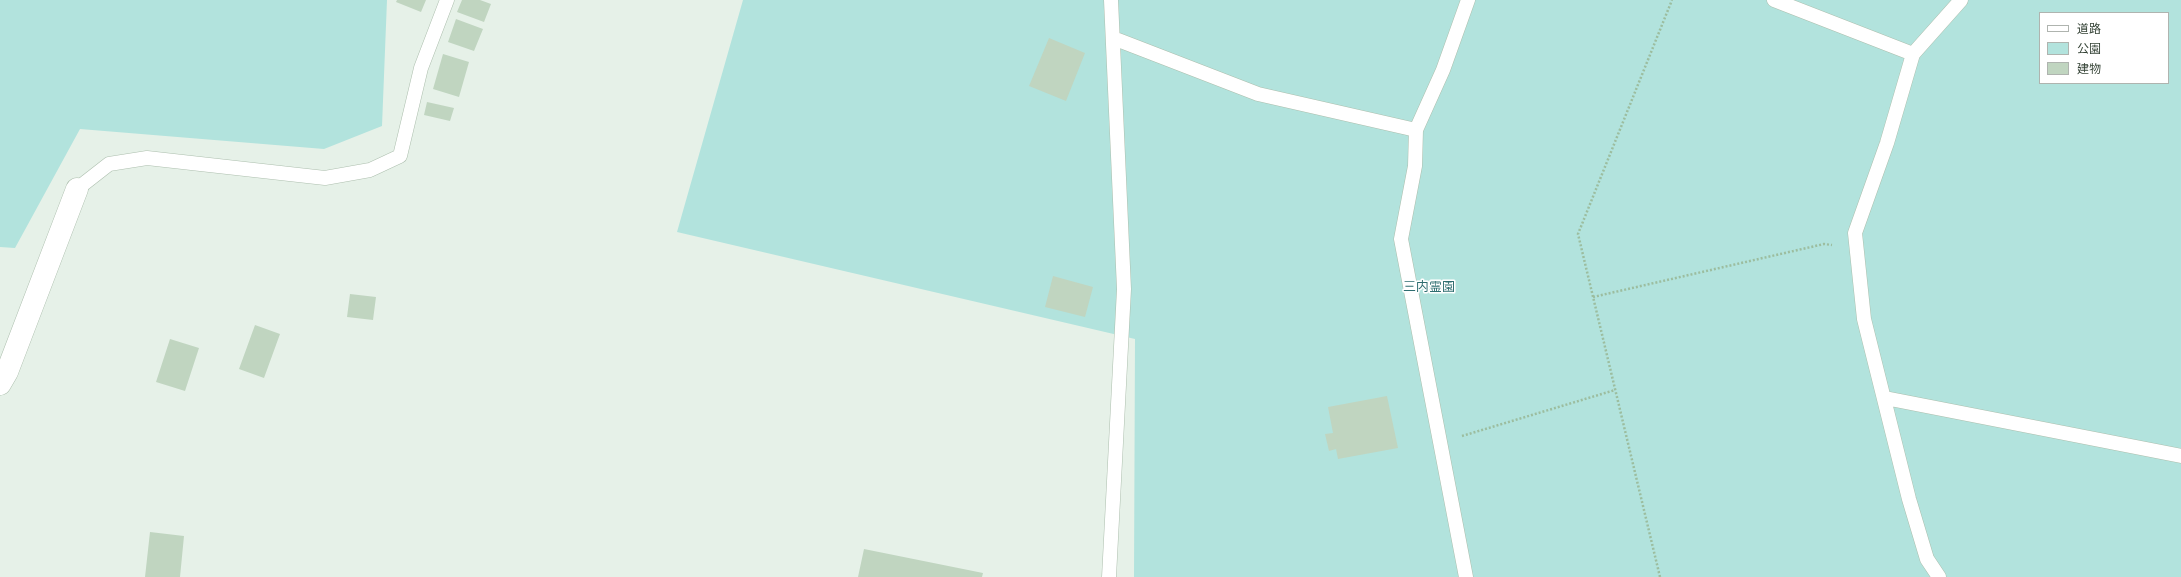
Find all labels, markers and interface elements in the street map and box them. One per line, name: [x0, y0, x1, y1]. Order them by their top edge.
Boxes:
legend: [2039, 12, 2169, 84]
text: 道路: [2077, 22, 2101, 37]
text: 公園: [2077, 42, 2101, 57]
text: 建物: [2077, 62, 2101, 77]
park label: 三内霊園: [1403, 280, 1455, 296]

